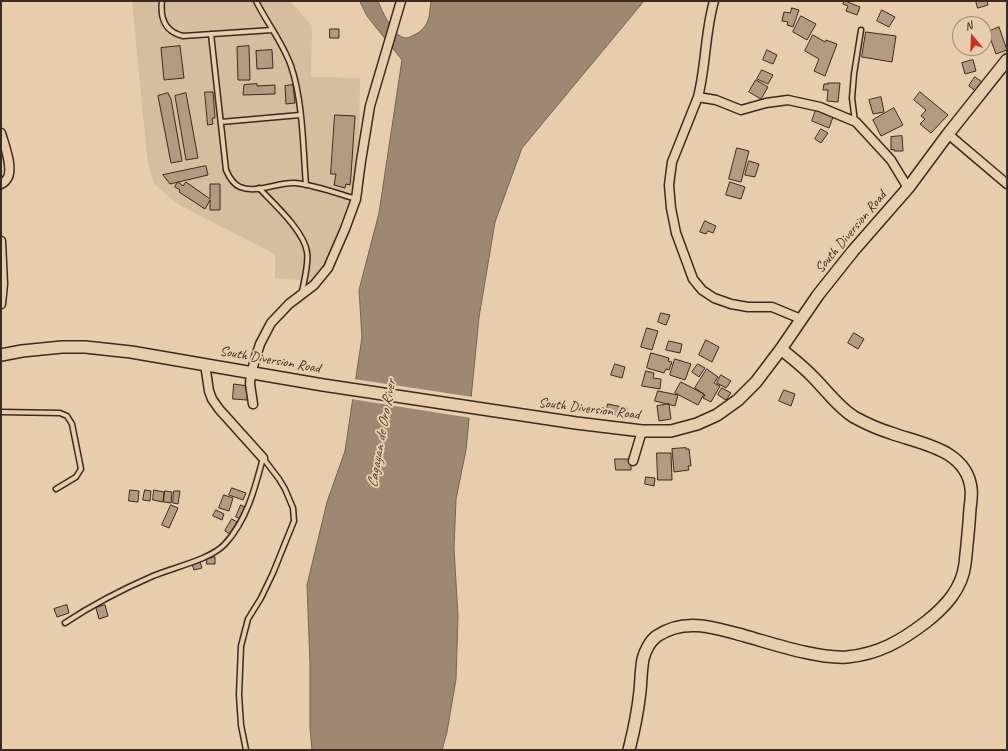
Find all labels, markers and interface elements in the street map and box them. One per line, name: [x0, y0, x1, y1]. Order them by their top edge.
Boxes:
north arrow: [952, 16, 992, 56]
text: N: [963, 18, 974, 33]
street label: South Diversion Road: [812, 188, 890, 276]
street label: South Diversion Road: [218, 343, 322, 377]
water label: Cagayan de Oro River: [364, 379, 400, 489]
street label: South Diversion Road: [537, 394, 641, 424]

